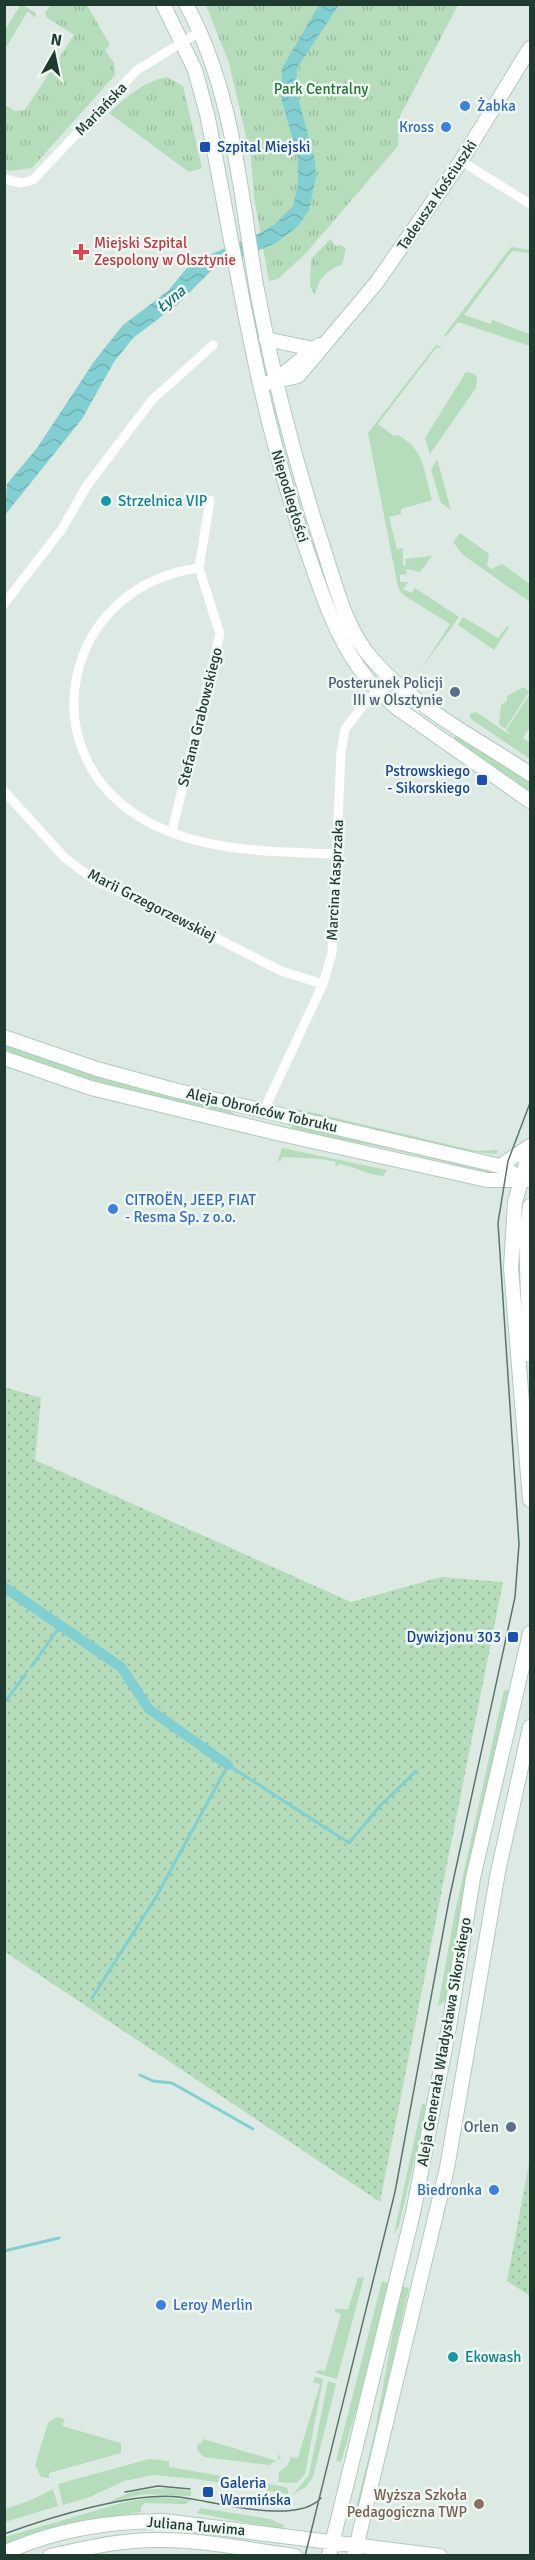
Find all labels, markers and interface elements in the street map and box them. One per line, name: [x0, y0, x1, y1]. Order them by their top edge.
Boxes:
north arrow: [24, 24, 84, 84]
text: N: [49, 29, 63, 51]
street label: Mariańska: [71, 79, 131, 139]
park label: Park Centralny: [274, 80, 368, 98]
place label: Żabka: [477, 97, 516, 115]
marker: Żabka: [458, 99, 472, 113]
place label: Kross: [399, 118, 434, 136]
marker: Kross: [439, 120, 453, 134]
street label: Tadeusza Kościuszki: [393, 137, 481, 253]
place label: Szpital Miejski: [217, 138, 310, 156]
marker: Szpital Miejski: [198, 140, 212, 154]
place label: Miejski Szpital Zespolony w Olsztynie: [94, 234, 236, 269]
marker: Miejski Szpital Zespolony w Olsztynie: [72, 243, 90, 261]
water label: Łyna: [152, 281, 190, 317]
street label: Niepodległości: [267, 448, 313, 544]
place label: Strzelnica VIP: [118, 492, 207, 510]
marker: Strzelnica VIP: [99, 494, 113, 508]
street label: Stefana Grabowskiego: [174, 645, 226, 789]
place label: Posterunek Policji III w Olsztynie: [328, 674, 443, 709]
marker: Posterunek Policji III w Olsztynie: [448, 685, 462, 699]
place label: Pstrowskiego - Sikorskiego: [385, 762, 470, 797]
marker: Pstrowskiego - Sikorskiego: [475, 773, 489, 787]
street label: Marcina Kasprzaka: [323, 819, 347, 941]
street label: Marii Grzegorzewskiej: [85, 865, 219, 945]
street label: Aleja Obrońców Tobruku: [185, 1084, 339, 1136]
place label: CITROËN, JEEP, FIAT - Resma Sp. z o.o.: [125, 1191, 257, 1226]
marker: CITROËN, JEEP, FIAT - Resma Sp. z o.o.: [106, 1202, 120, 1216]
place label: Dywizjonu 303: [407, 1628, 501, 1646]
marker: Dywizjonu 303: [506, 1630, 520, 1644]
street label: Aleja Generała Władysława Sikorskiego: [413, 1916, 475, 2168]
place label: Orlen: [464, 2118, 499, 2136]
marker: Orlen: [504, 2120, 518, 2134]
place label: Biedronka: [417, 2181, 482, 2199]
marker: Biedronka: [487, 2183, 501, 2197]
place label: Leroy Merlin: [173, 2296, 253, 2314]
marker: Leroy Merlin: [154, 2298, 168, 2312]
place label: Ekowash: [465, 2348, 521, 2366]
marker: Ekowash: [446, 2350, 460, 2364]
place label: Galeria Warmińska: [220, 2474, 291, 2509]
marker: Galeria Warmińska: [201, 2485, 215, 2499]
place label: Wyższa Szkoła Pedagogiczna TWP: [347, 2486, 467, 2521]
marker: Wyższa Szkoła Pedagogiczna TWP: [472, 2497, 486, 2511]
street label: Juliana Tuwima: [146, 2513, 246, 2539]

